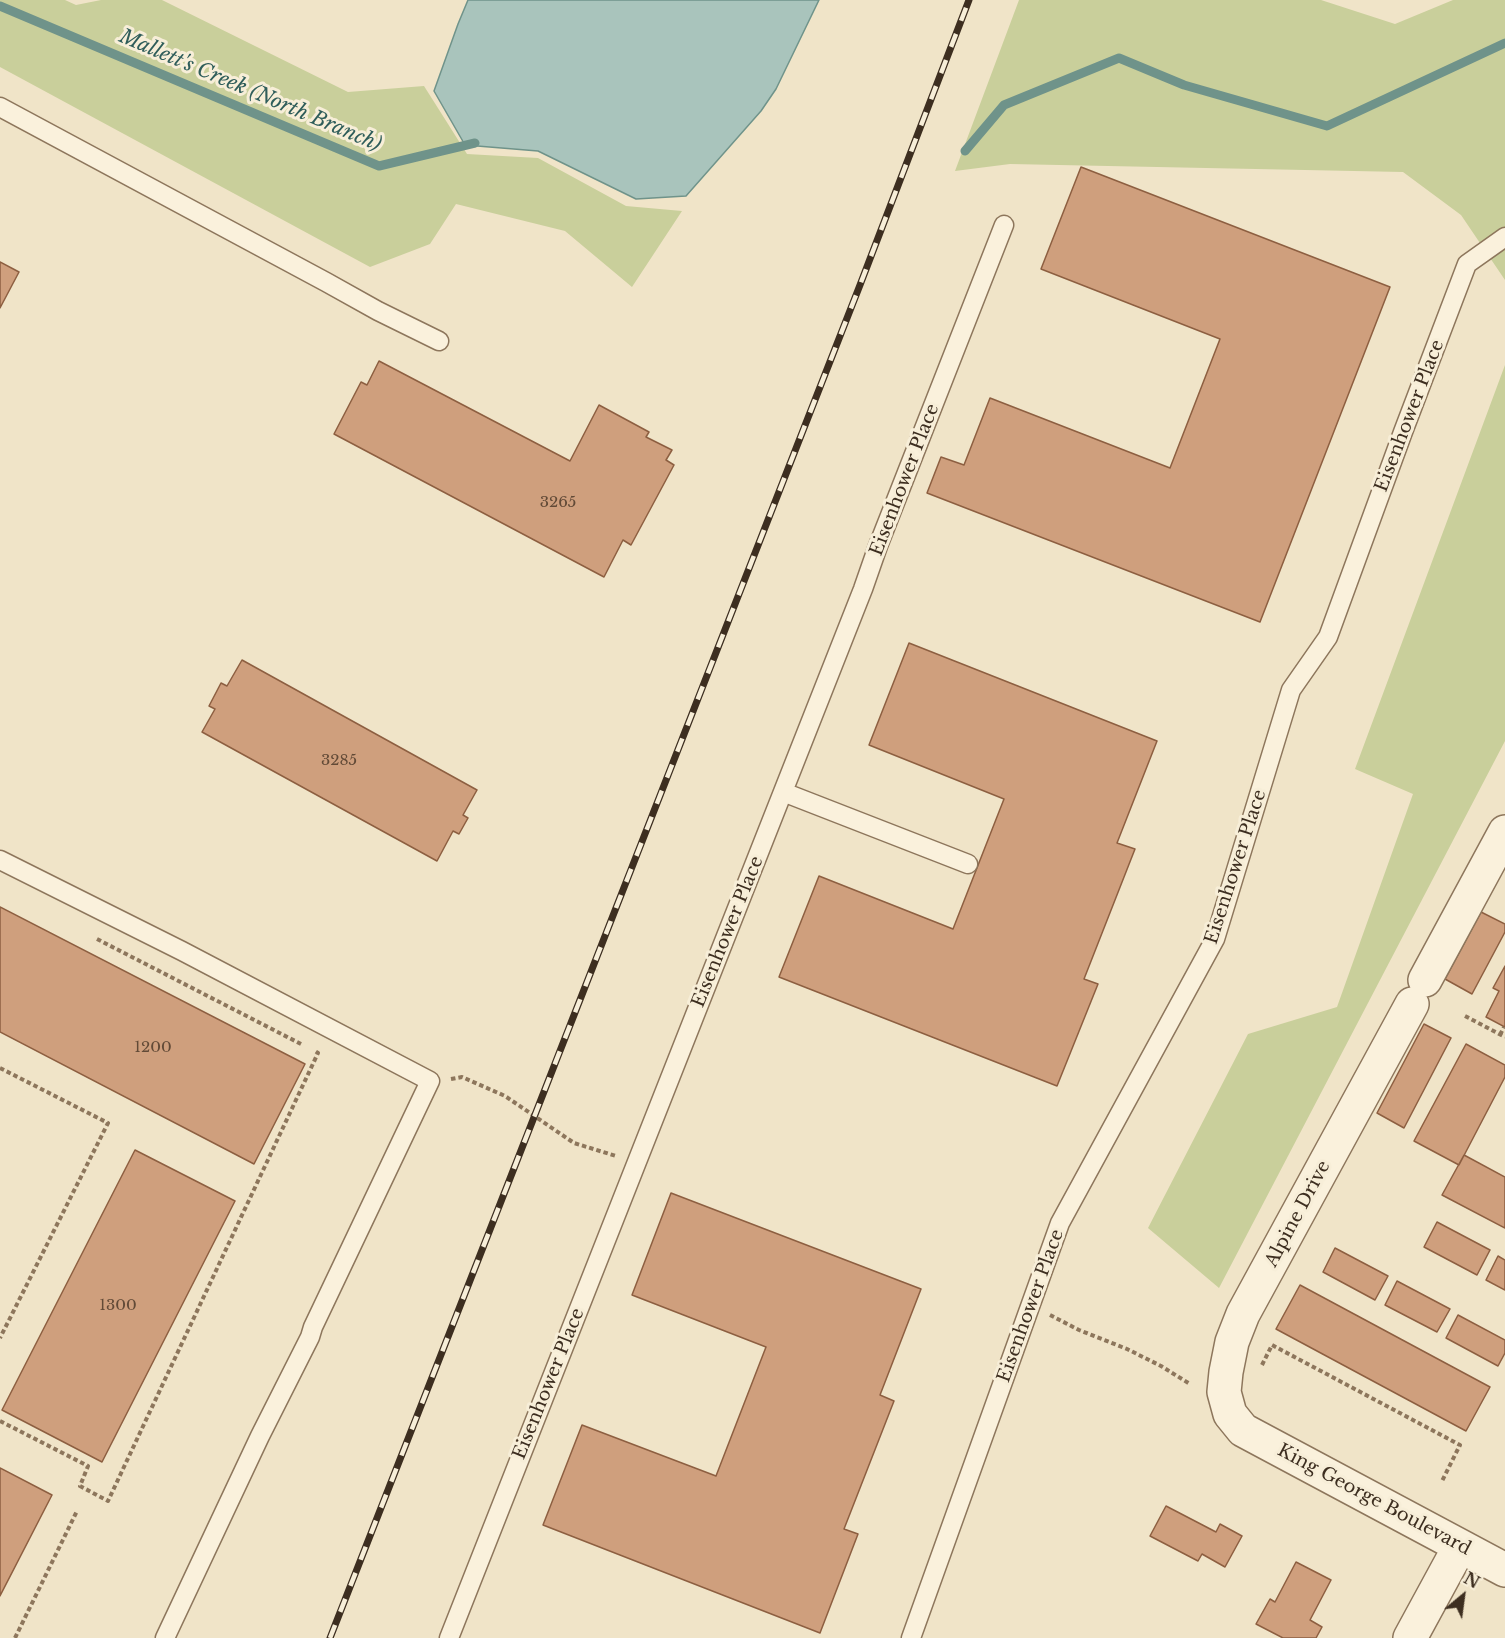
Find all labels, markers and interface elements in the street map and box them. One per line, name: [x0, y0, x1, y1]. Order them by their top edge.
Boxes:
water label: Mallett's Creek (North Branch): [116, 25, 384, 157]
street label: Eisenhower Place: [1371, 337, 1449, 495]
street label: Eisenhower Place: [866, 401, 944, 559]
house number: 3265: [540, 494, 576, 512]
house number: 3285: [321, 752, 357, 770]
street label: Eisenhower Place: [1201, 787, 1271, 947]
street label: Eisenhower Place: [688, 853, 768, 1011]
house number: 1200: [134, 1039, 172, 1057]
street label: Alpine Drive: [1261, 1157, 1335, 1271]
street label: Eisenhower Place: [993, 1227, 1069, 1385]
house number: 1300: [99, 1297, 137, 1315]
street label: Eisenhower Place: [509, 1305, 589, 1463]
street label: King George Boulevard: [1274, 1440, 1474, 1560]
north arrow: [1433, 1566, 1493, 1626]
text: N: [1460, 1568, 1483, 1593]

